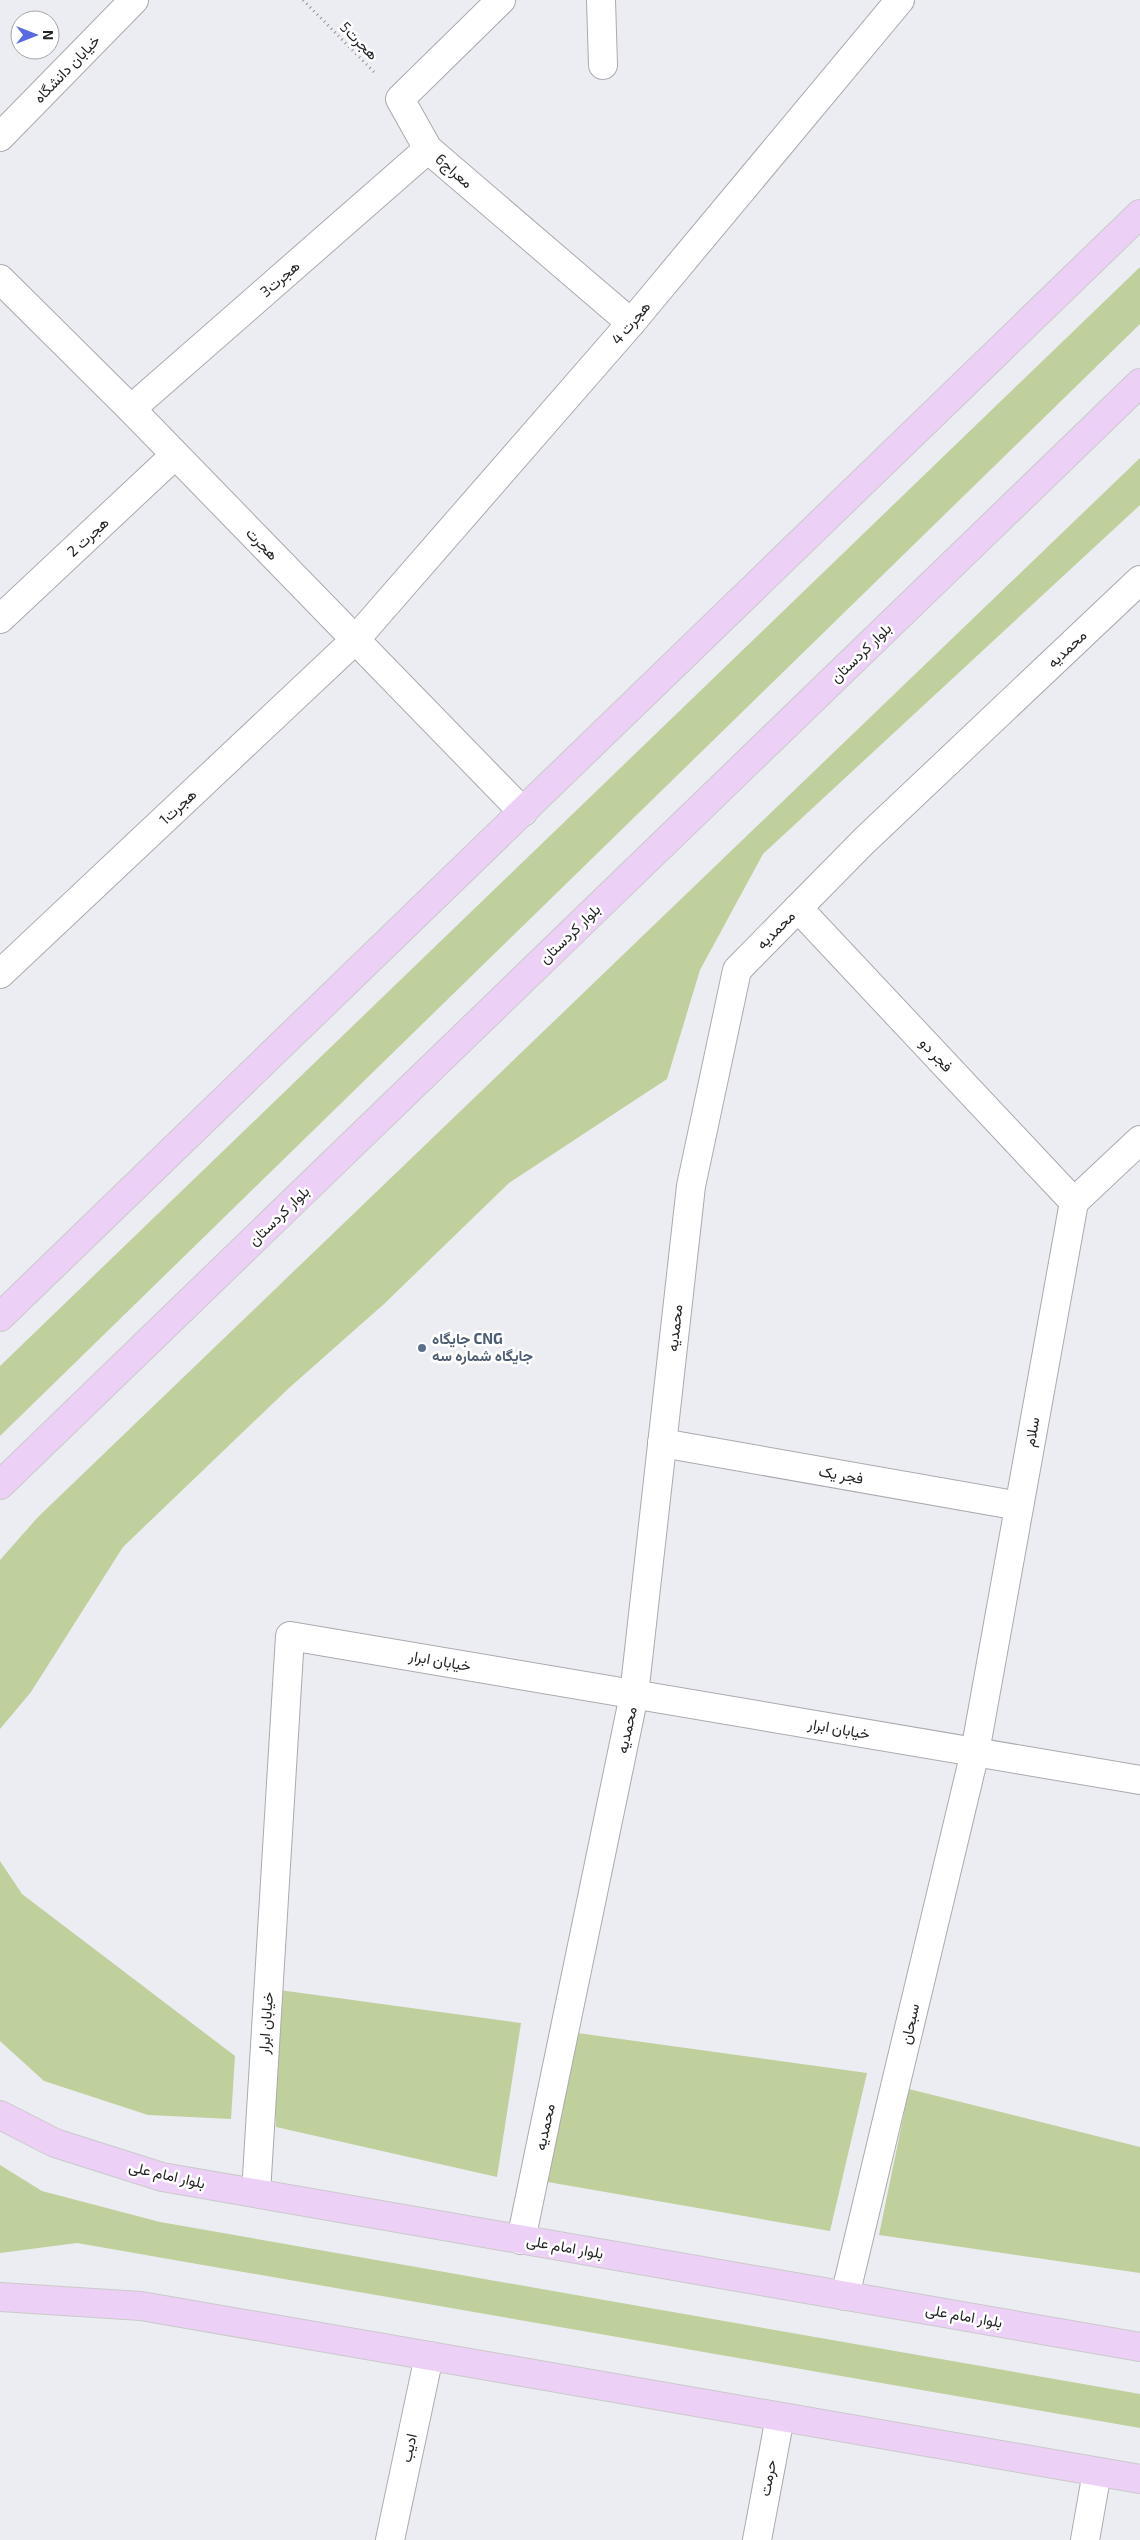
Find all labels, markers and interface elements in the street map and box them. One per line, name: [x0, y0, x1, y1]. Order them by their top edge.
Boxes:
north arrow: [10, 10, 60, 60]
street label: هجرت5: [336, 18, 382, 64]
text: N: [40, 30, 57, 40]
street label: خیابان دانشگاه: [29, 31, 104, 107]
street label: معراج6: [430, 149, 477, 194]
street label: هجرت3: [256, 256, 304, 301]
street label: هجرت 4: [607, 297, 654, 348]
street label: هجرت 2: [63, 513, 112, 561]
street label: هجرت: [242, 523, 283, 564]
street label: بلوار کردستان: [826, 619, 895, 687]
street label: محمدیه: [1043, 626, 1090, 672]
street label: هجرت1: [155, 785, 200, 829]
street label: بلوار کردستان: [535, 900, 604, 968]
street label: محمدیه: [752, 906, 799, 953]
street label: فجر دو: [916, 1034, 957, 1076]
street label: بلوار کردستان: [244, 1182, 313, 1250]
street label: محمدیه: [663, 1303, 686, 1352]
place label: جایگاه CNG جایگاه شماره سه: [432, 1329, 533, 1365]
marker: جایگاه CNG جایگاه شماره سه: [416, 1342, 428, 1354]
street label: سلام: [1020, 1415, 1044, 1448]
street label: فجر یک: [817, 1461, 865, 1488]
street label: خیابان ابرار: [407, 1646, 473, 1675]
street label: محمدیه: [612, 1705, 641, 1755]
street label: خیابان ابرار: [806, 1714, 872, 1743]
street label: خیابان ابرار: [254, 1991, 277, 2056]
street label: سبحان: [896, 2001, 923, 2046]
street label: محمدیه: [530, 2102, 559, 2152]
street label: بلوار امام علی: [127, 2157, 207, 2193]
street label: بلوار امام علی: [525, 2230, 605, 2264]
street label: بلوار امام علی: [924, 2299, 1004, 2333]
street label: ادیب: [396, 2432, 421, 2464]
street label: حرمت: [755, 2458, 780, 2498]

